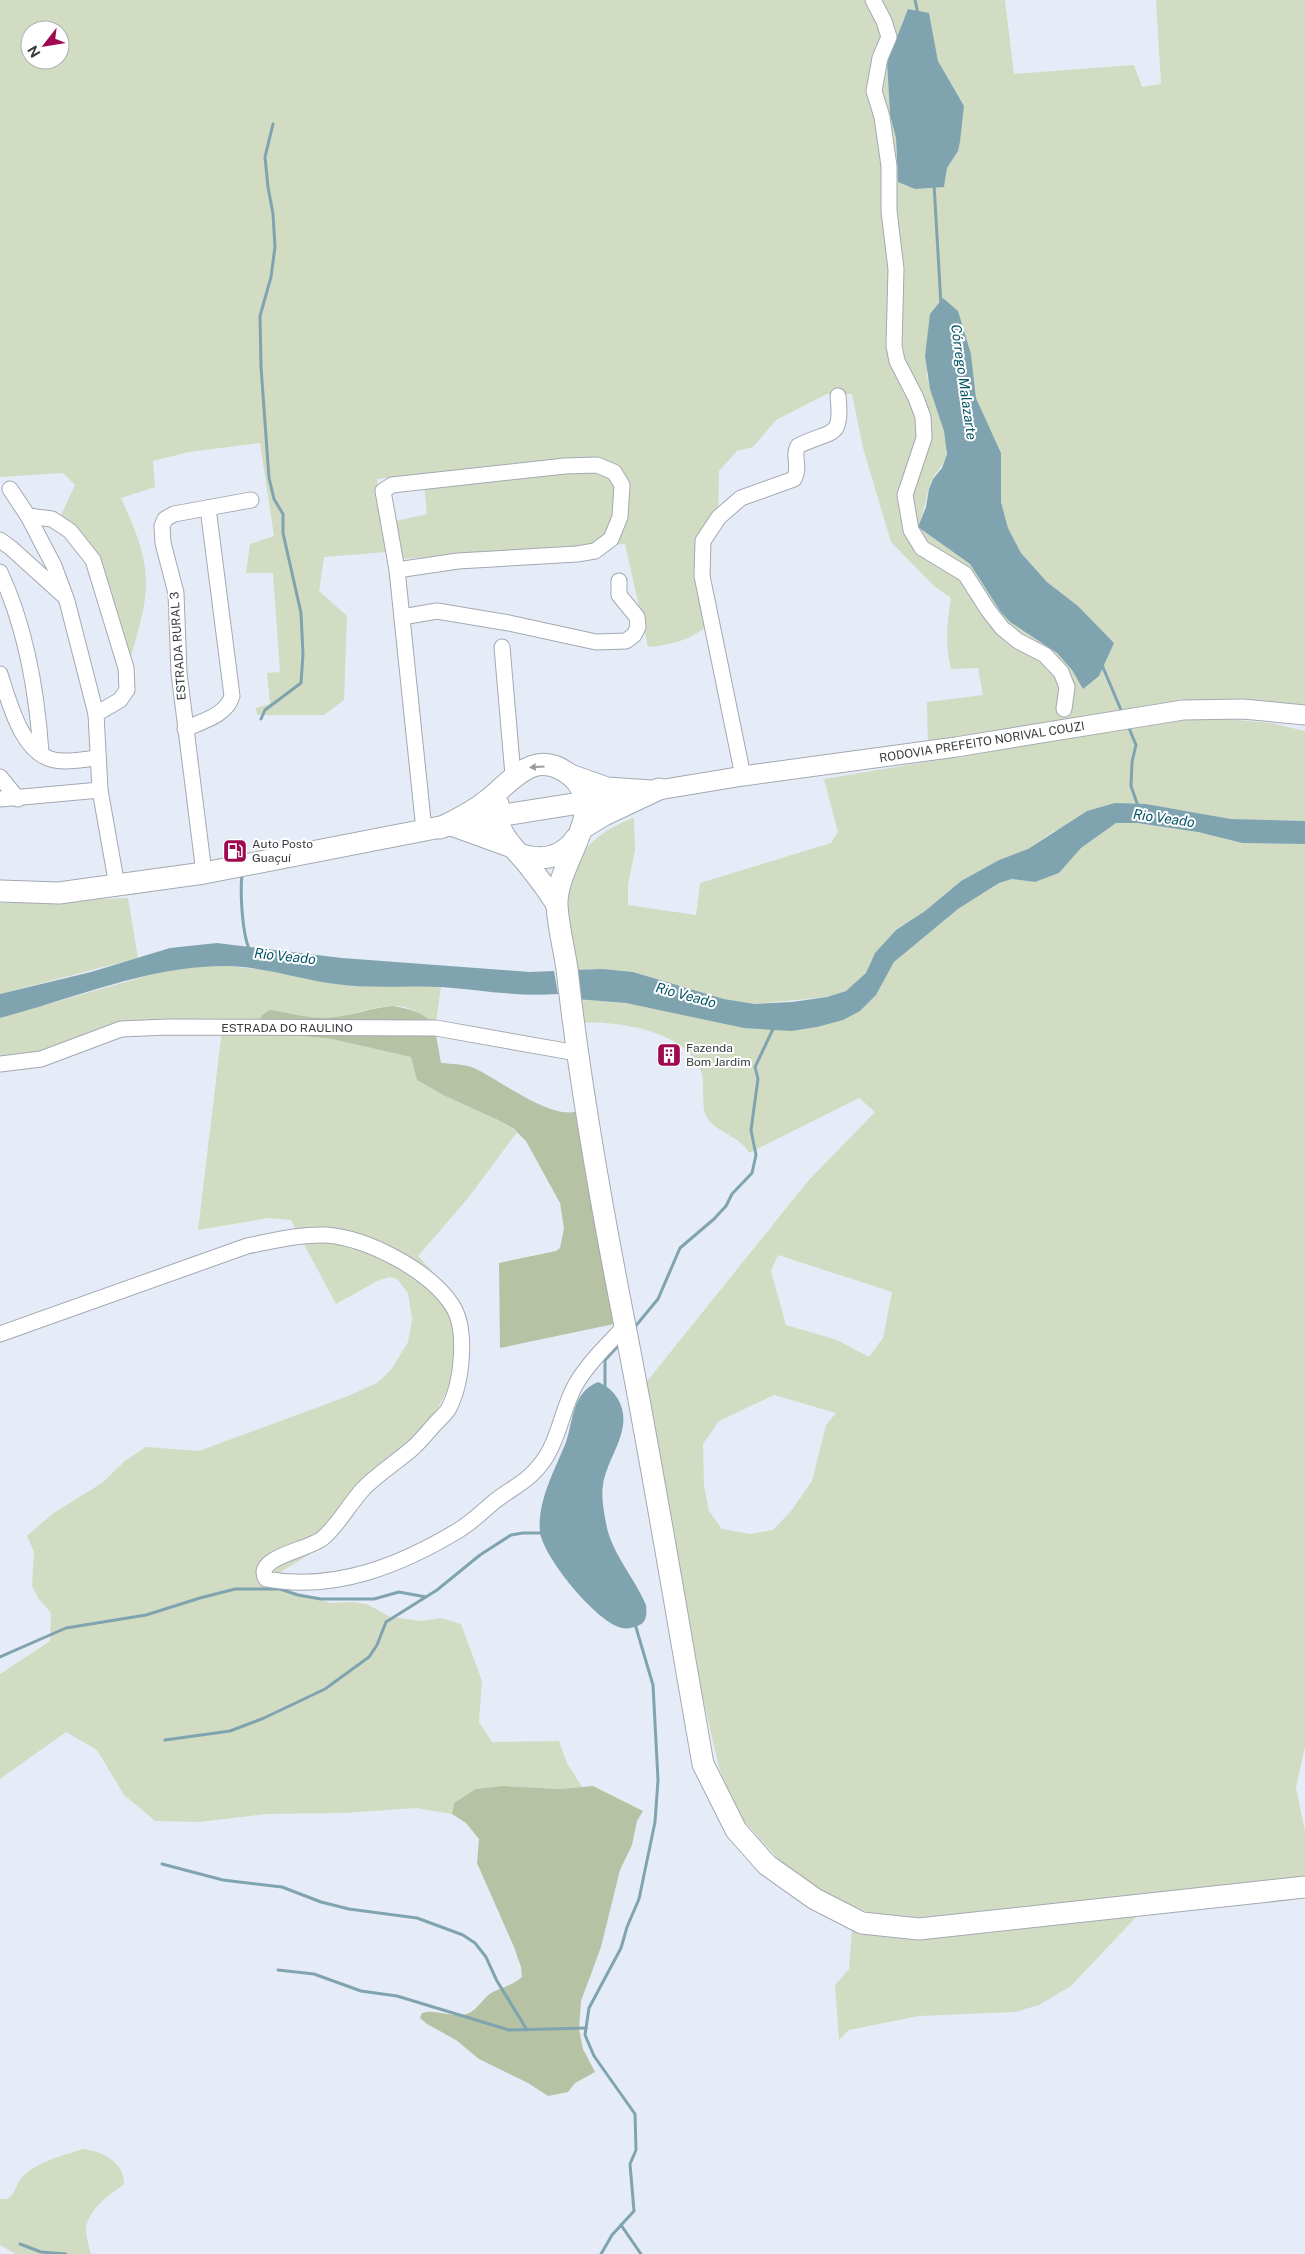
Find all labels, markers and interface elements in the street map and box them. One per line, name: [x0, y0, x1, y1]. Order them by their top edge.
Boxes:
north arrow: [20, 20, 70, 70]
text: N: [24, 43, 44, 61]
water label: Córrego Malazarte: [948, 323, 980, 441]
street label: ESTRADA RURAL 3: [167, 591, 189, 701]
street label: RODOVIA PREFEITO NORIVAL COUZI: [878, 719, 1086, 765]
one-way arrow: [529, 763, 545, 771]
water label: Rio Veado: [1132, 806, 1196, 830]
place label: Auto Posto Guaçuí: [252, 837, 313, 865]
fuel station icon: Auto Posto Guaçuí: [222, 838, 248, 864]
water label: Rio Veado: [253, 945, 317, 967]
water label: Rio Veado: [654, 979, 718, 1011]
street label: ESTRADA DO RAULINO: [221, 1021, 353, 1035]
place label: Fazenda Bom Jardim: [686, 1041, 751, 1069]
building icon: Fazenda Bom Jardim: [656, 1042, 682, 1068]

